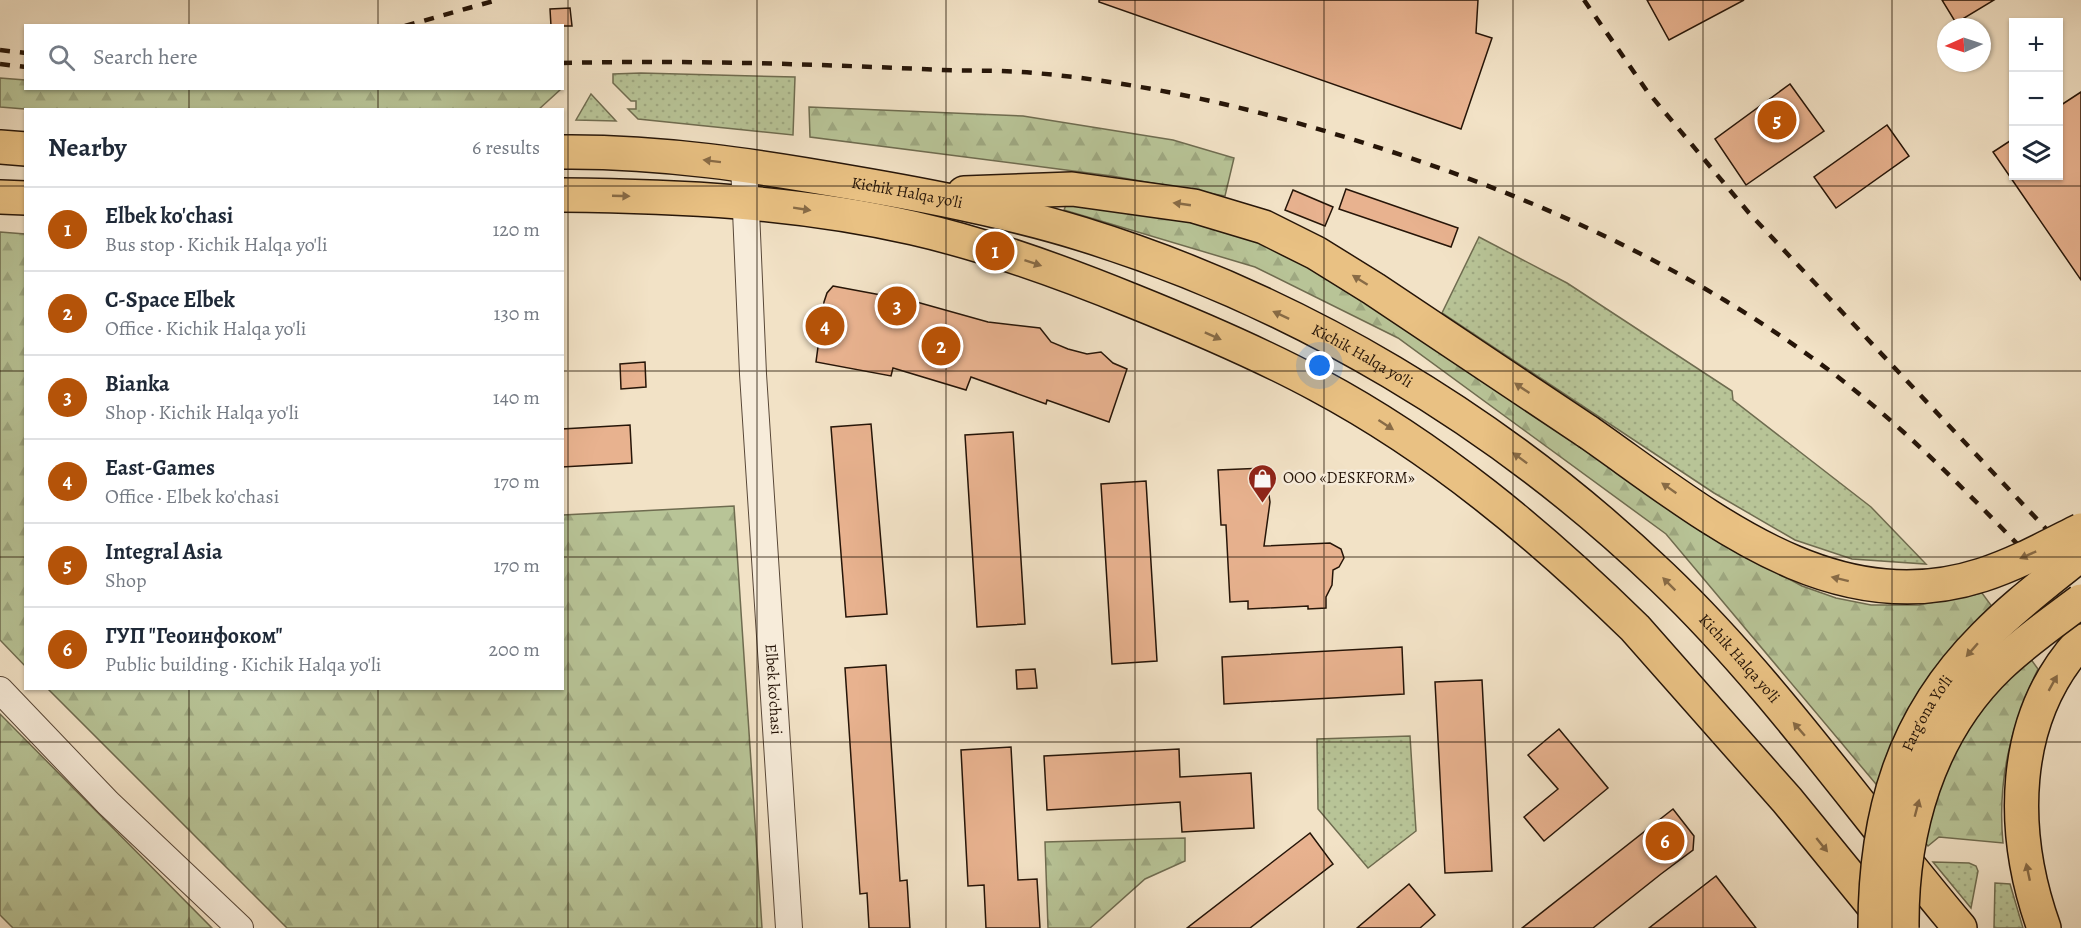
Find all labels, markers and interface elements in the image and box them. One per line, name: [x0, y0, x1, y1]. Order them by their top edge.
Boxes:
north arrow: [1937, 18, 1991, 72]
map controls: [2009, 18, 2063, 180]
button: +: [2009, 18, 2063, 72]
search box: [24, 24, 564, 90]
icon: search: [45, 41, 78, 74]
text: Search here: [93, 42, 198, 72]
button: −: [2009, 72, 2063, 126]
pin: 5: [1758, 98, 1796, 142]
button: layers: [2009, 126, 2063, 180]
text: Nearby: [48, 130, 127, 165]
text: 6 results: [472, 134, 540, 161]
one-way arrow: [703, 156, 722, 166]
street label: Kichik Halqa yo'li: [850, 172, 965, 214]
one-way arrow: [611, 191, 630, 200]
one-way arrow: [1172, 200, 1191, 209]
text: Elbek ko'chasi: [105, 201, 233, 231]
one-way arrow: [793, 205, 812, 214]
text: 1: [64, 216, 71, 243]
text: 120 m: [492, 216, 540, 243]
pin: 1: [976, 228, 1014, 274]
text: Bus stop · Kichik Halqa yo'li: [105, 231, 328, 258]
one-way arrow: [1024, 259, 1042, 268]
one-way arrow: [1352, 275, 1368, 286]
pin: 3: [878, 284, 916, 328]
text: C-Space Elbek: [105, 285, 235, 315]
text: 2: [63, 300, 72, 327]
text: 130 m: [494, 300, 540, 327]
pin: 4: [806, 304, 844, 348]
one-way arrow: [1273, 310, 1290, 319]
text: Office · Kichik Halqa yo'li: [105, 315, 306, 342]
street label: Kichik Halqa yo'li: [1308, 319, 1417, 393]
pin: 2: [922, 324, 960, 368]
one-way arrow: [1205, 331, 1223, 341]
your location: [1305, 351, 1334, 380]
text: Bianka: [105, 369, 170, 399]
one-way arrow: [1515, 382, 1531, 394]
text: 3: [63, 384, 72, 411]
text: 140 m: [493, 384, 540, 411]
text: Shop · Kichik Halqa yo'li: [105, 399, 299, 426]
one-way arrow: [1378, 420, 1394, 431]
one-way arrow: [1512, 452, 1528, 464]
text: East-Games: [105, 453, 215, 483]
shop icon: ООО «DESKFORM»: [1246, 462, 1278, 504]
place label: ООО «DESKFORM»: [1283, 467, 1415, 489]
text: 4: [63, 468, 72, 495]
text: 170 m: [494, 468, 540, 495]
one-way arrow: [1661, 482, 1677, 494]
text: Office · Elbek ko'chasi: [105, 483, 279, 510]
text: Integral Asia: [105, 537, 223, 567]
one-way arrow: [2019, 550, 2037, 560]
text: 5: [63, 552, 72, 579]
text: 170 m: [494, 552, 540, 579]
text: Shop: [105, 567, 147, 594]
one-way arrow: [1830, 574, 1849, 584]
one-way arrow: [1662, 577, 1676, 591]
street label: Kichik Halqa yo'li: [1694, 609, 1785, 708]
text: ГУП "Геоинфоком": [105, 621, 282, 651]
text: 6: [63, 636, 72, 663]
text: 200 m: [489, 636, 540, 663]
one-way arrow: [1966, 642, 1979, 657]
street label: Elbek ko'chasi: [760, 643, 787, 735]
text: Public building · Kichik Halqa yo'li: [105, 651, 381, 678]
street label: Farg'ona Yo'li: [1897, 671, 1958, 755]
one-way arrow: [2048, 674, 2058, 691]
one-way arrow: [1793, 722, 1806, 737]
one-way arrow: [1913, 799, 1922, 817]
pin: 6: [1646, 818, 1684, 864]
one-way arrow: [1816, 837, 1828, 852]
one-way arrow: [2022, 863, 2032, 881]

